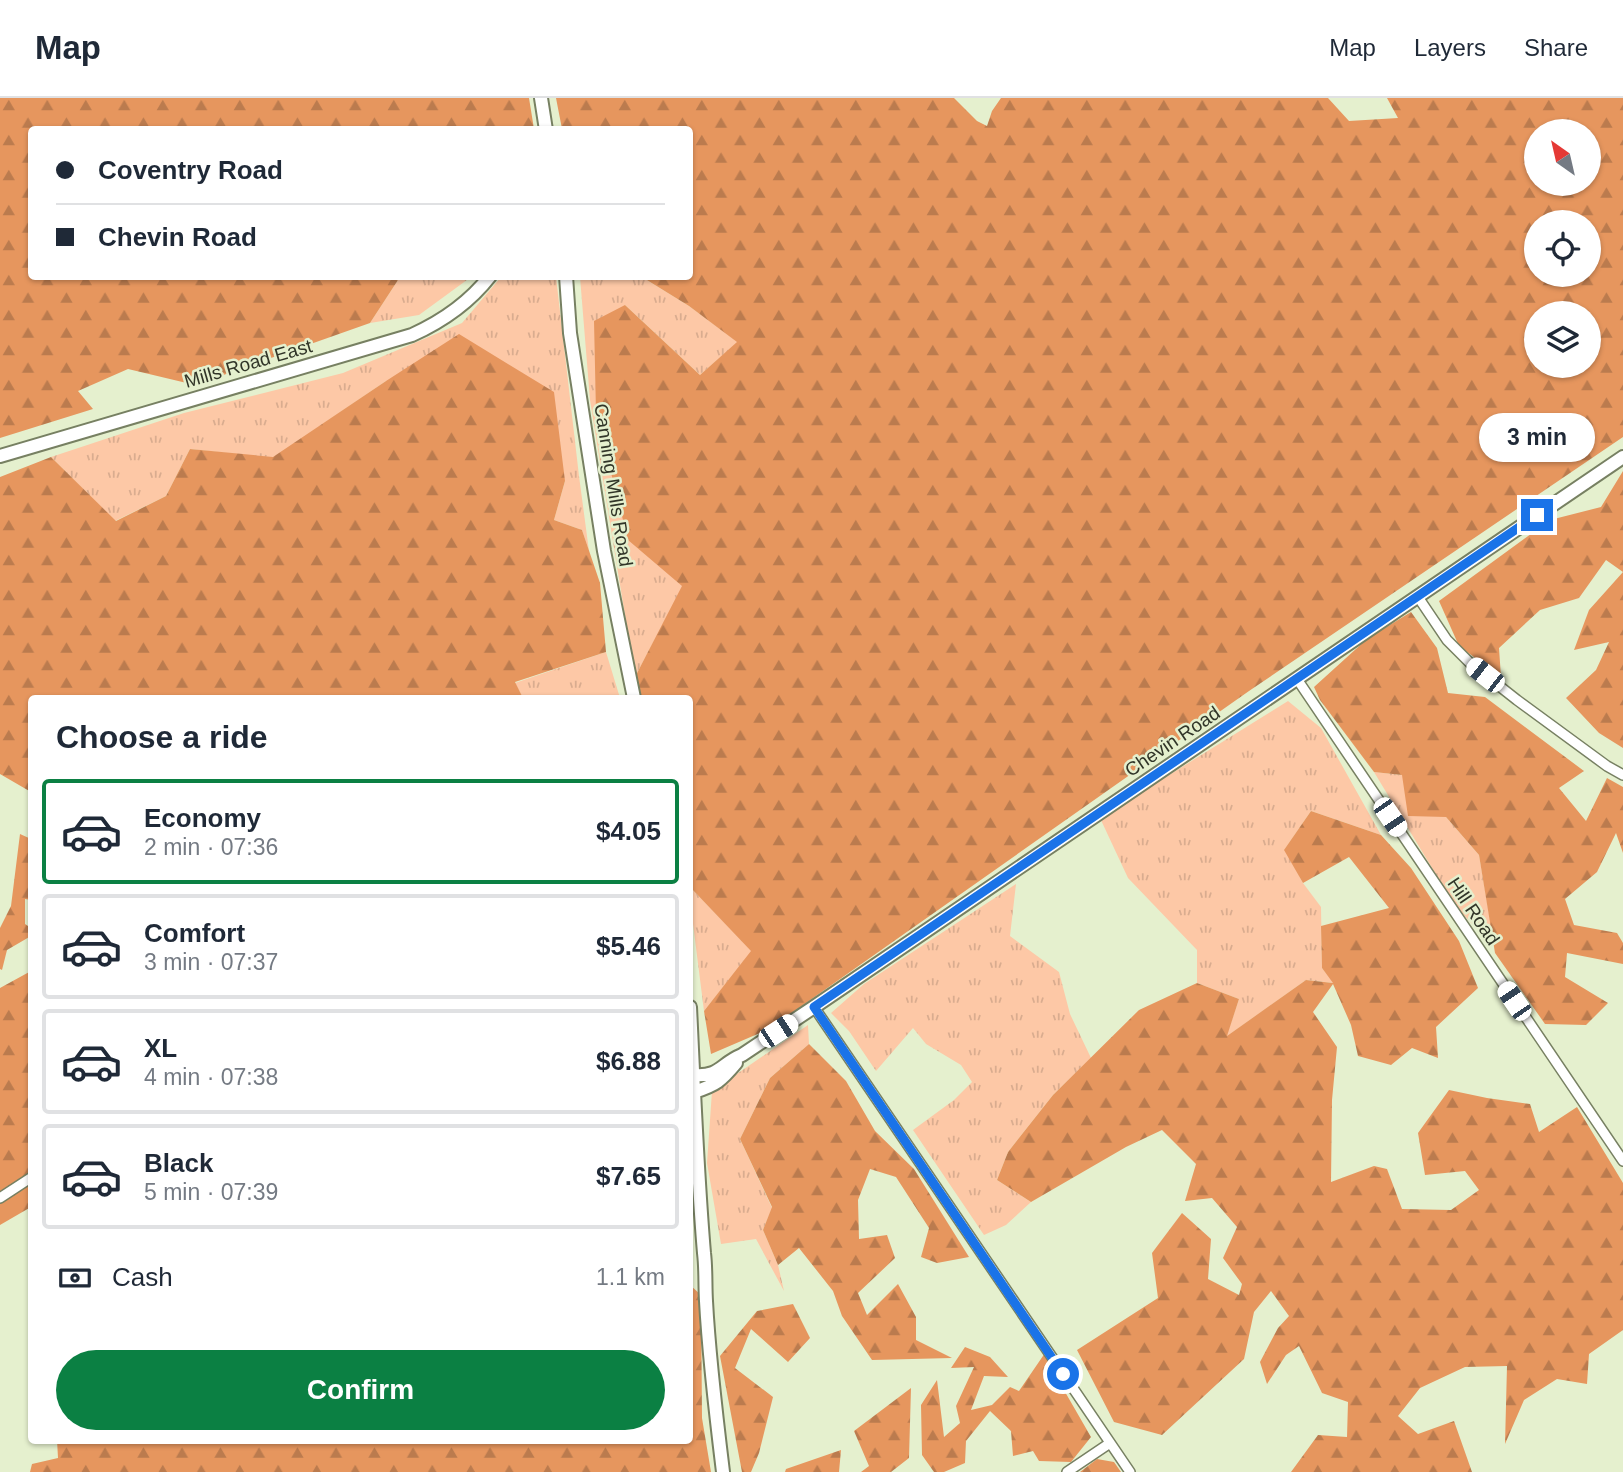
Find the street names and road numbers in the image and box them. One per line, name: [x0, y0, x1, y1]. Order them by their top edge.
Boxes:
street label: Mills Road East: [182, 335, 315, 392]
street label: Canning Mills Road: [590, 402, 637, 568]
street label: Chevin Road: [1121, 702, 1224, 781]
street label: Hill Road: [1443, 873, 1504, 949]

